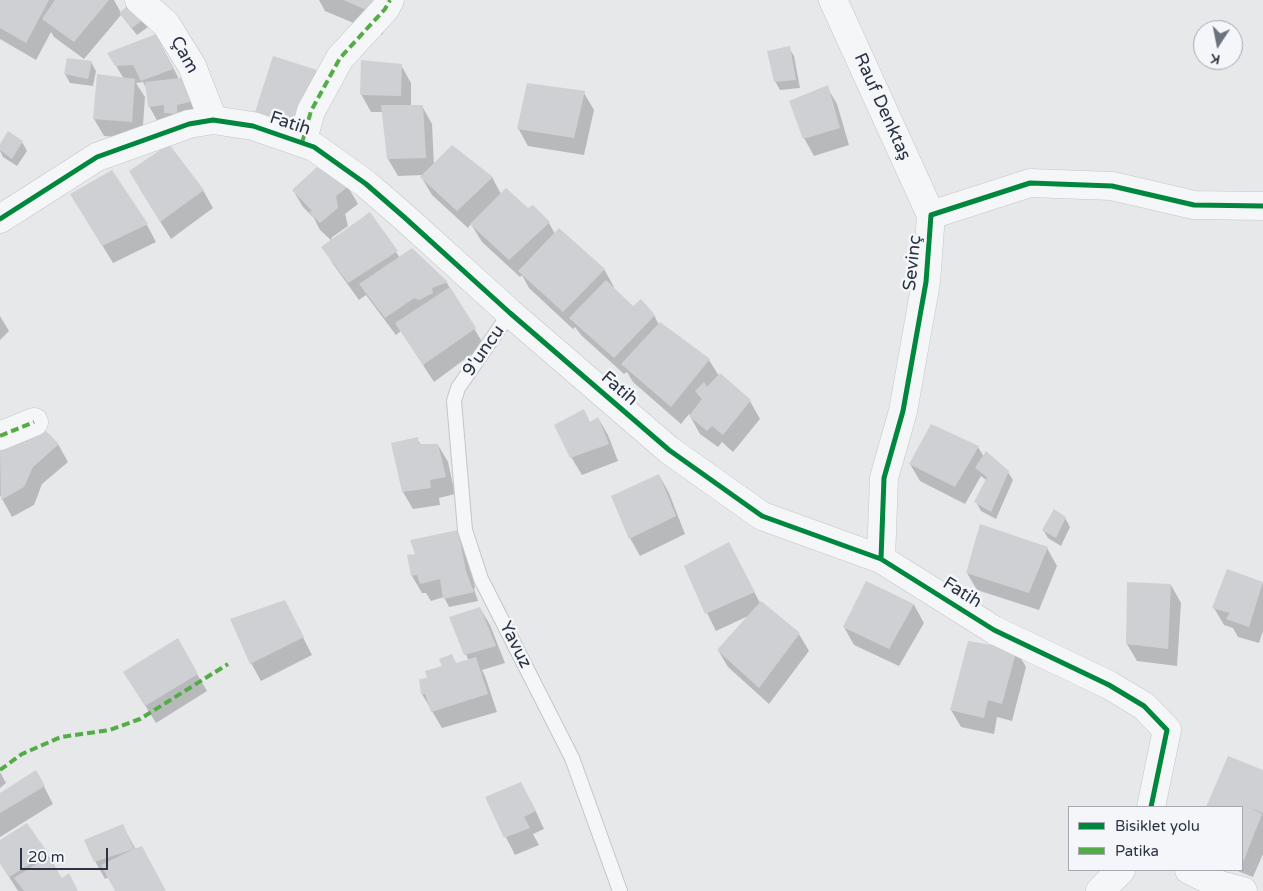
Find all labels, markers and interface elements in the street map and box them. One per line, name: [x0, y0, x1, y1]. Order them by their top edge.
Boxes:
north arrow: [1193, 20, 1243, 70]
street label: Çam: [165, 33, 203, 77]
street label: Rauf Denktaş: [849, 50, 915, 164]
text: K: [1209, 50, 1221, 68]
street label: Fatih: [267, 107, 313, 141]
street label: Sevinç: [899, 234, 927, 292]
street label: 9'uncu: [459, 321, 509, 381]
street label: Fatih: [596, 367, 642, 411]
street label: Fatih: [939, 573, 985, 613]
street label: Yavuz: [494, 618, 536, 672]
legend: [1068, 806, 1243, 871]
text: Bisiklet yolu: [1115, 817, 1200, 835]
scale bar: [22, 838, 110, 870]
text: Patika: [1115, 842, 1159, 860]
text: 20 m: [28, 848, 65, 866]

